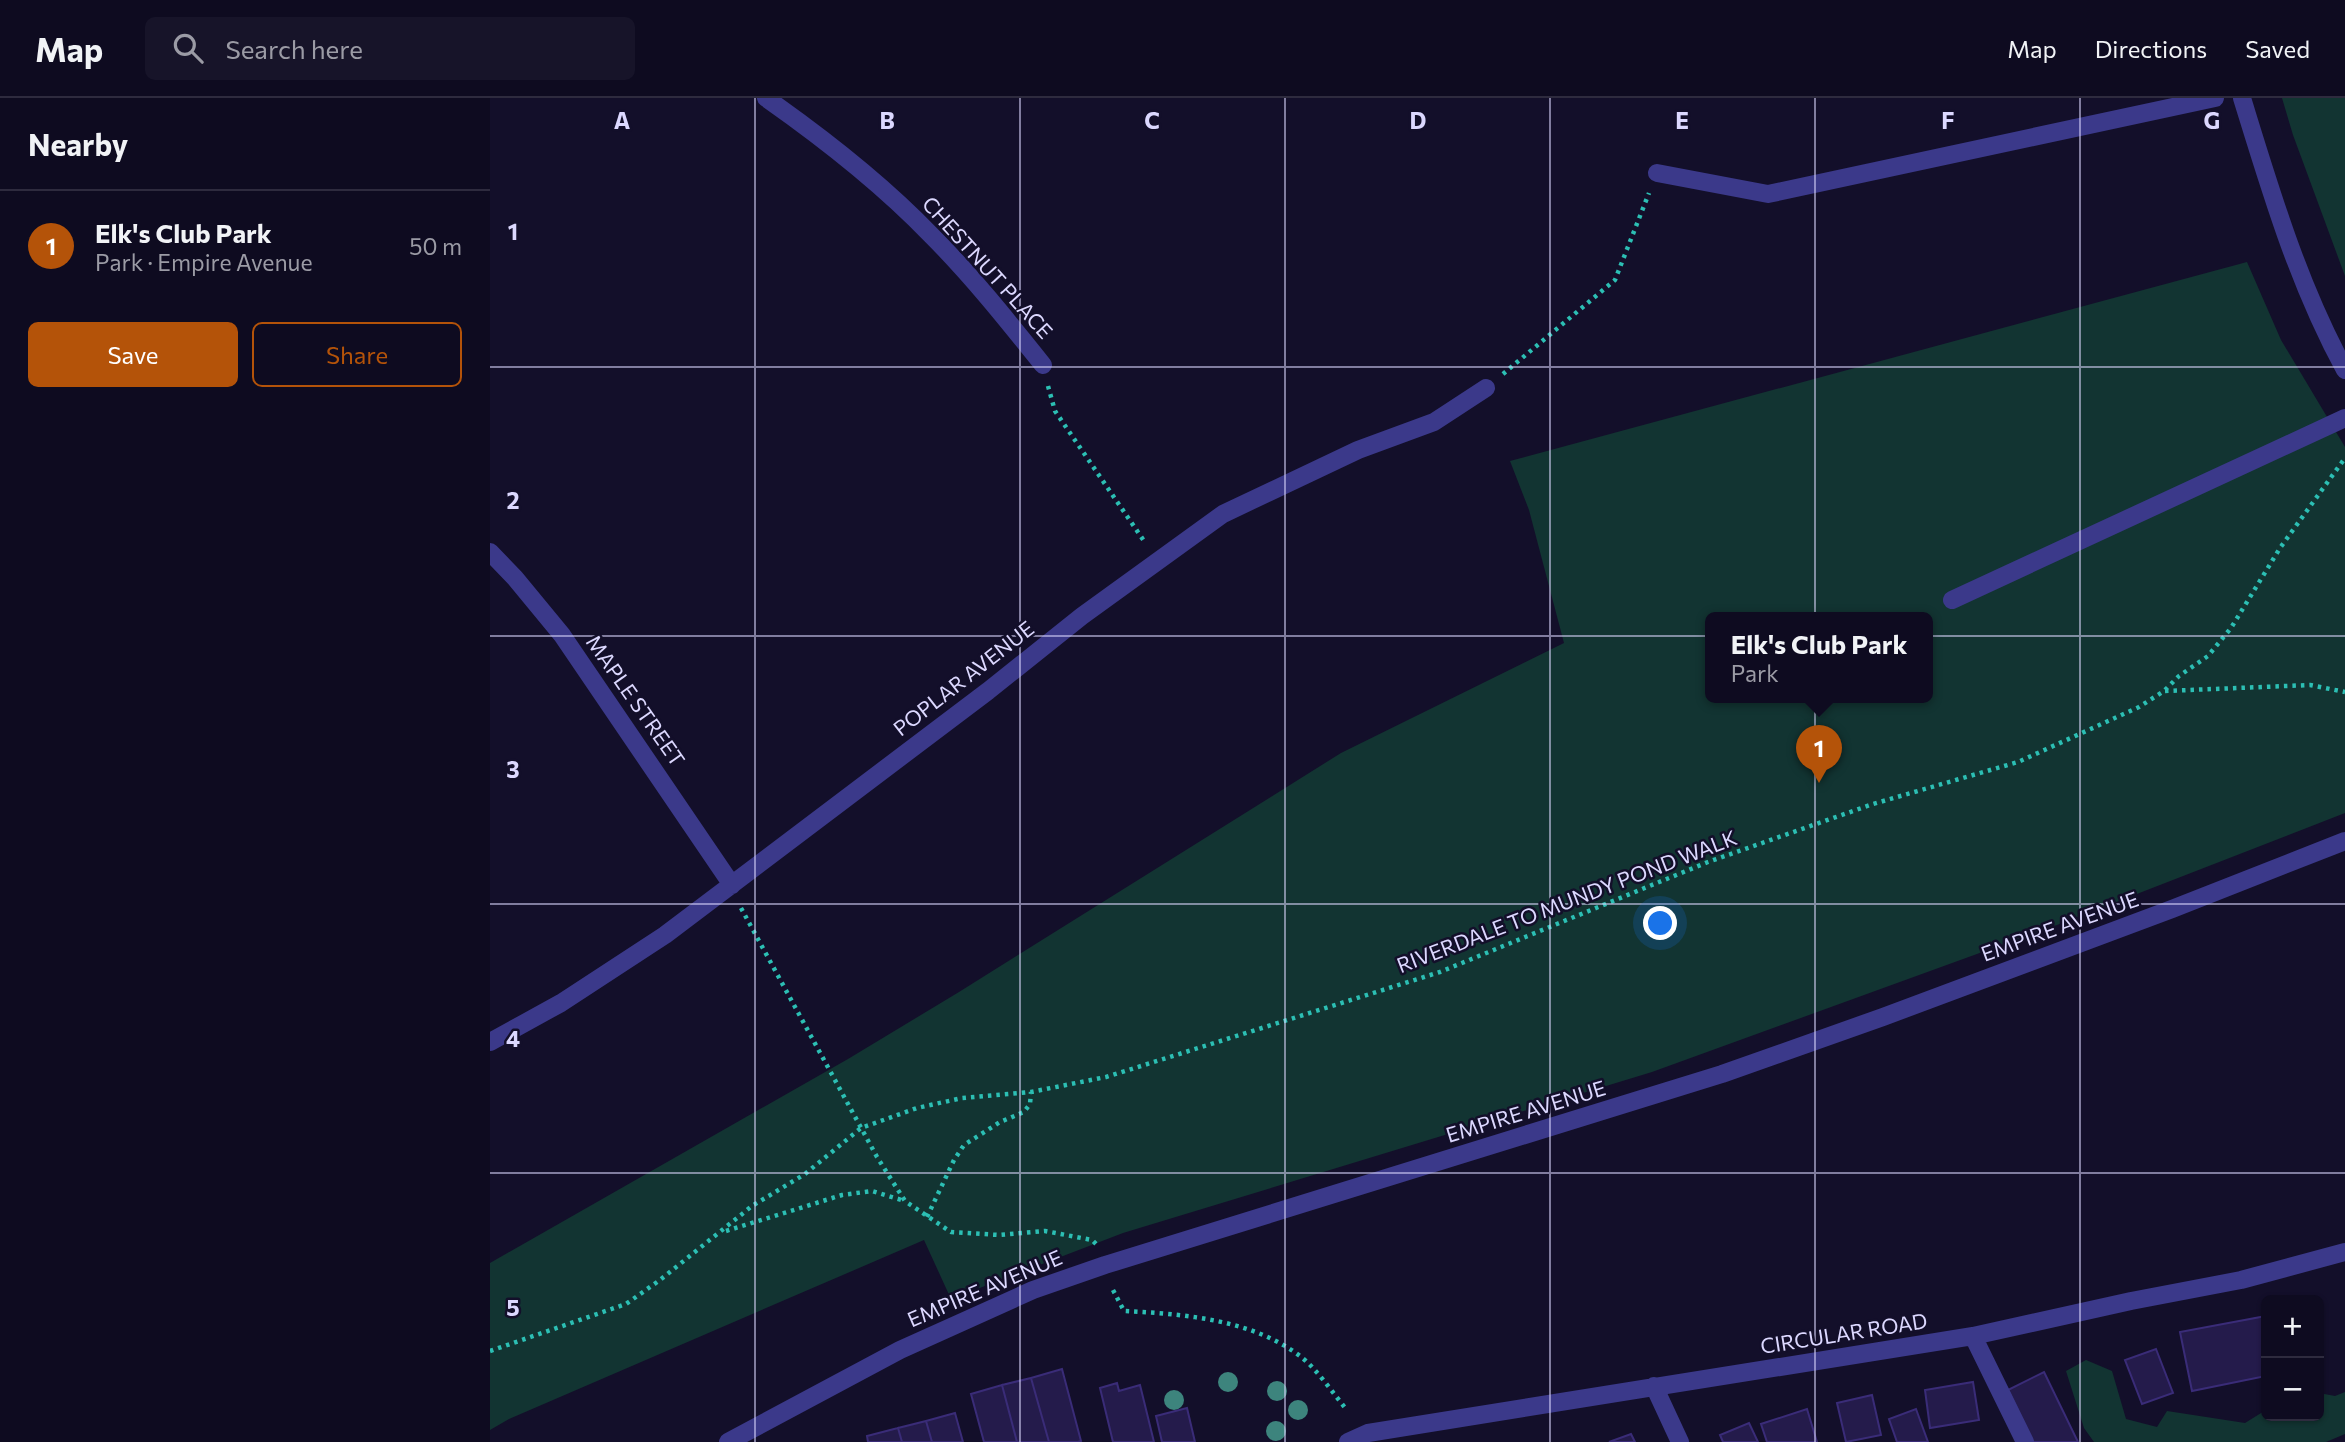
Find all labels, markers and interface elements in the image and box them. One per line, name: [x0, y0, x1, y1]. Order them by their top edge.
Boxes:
search box: [145, 17, 635, 80]
text: Map: [35, 28, 103, 69]
icon: search: [169, 29, 207, 67]
text: Search here: [225, 33, 363, 64]
text: Map: [2007, 34, 2057, 63]
text: Directions: [2095, 34, 2207, 63]
text: Saved: [2245, 34, 2310, 63]
text: A: [614, 106, 631, 134]
text: B: [879, 106, 895, 134]
text: C: [1144, 106, 1160, 134]
text: D: [1410, 106, 1427, 134]
text: E: [1675, 106, 1689, 134]
text: F: [1941, 106, 1955, 134]
text: G: [2204, 106, 2220, 134]
text: Nearby: [28, 125, 128, 162]
street label: CHESTNUT PLACE: [918, 191, 1059, 343]
text: Elk's Club Park: [95, 217, 272, 248]
text: 1: [508, 217, 518, 245]
text: 1: [46, 232, 56, 260]
text: 50 m: [409, 232, 462, 260]
text: Park · Empire Avenue: [95, 248, 313, 276]
button: Save: [28, 322, 238, 387]
button: Share: [252, 322, 462, 387]
text: 2: [506, 486, 520, 514]
popup: [1705, 612, 1933, 703]
street label: POPLAR AVENUE: [888, 615, 1038, 740]
text: Elk's Club Park: [1731, 628, 1907, 659]
street label: MAPLE STREET: [582, 630, 691, 770]
text: Park: [1731, 659, 1779, 687]
pin: 1: [1796, 725, 1842, 783]
text: 3: [506, 755, 520, 783]
street label: RIVERDALE TO MUNDY POND WALK: [1393, 824, 1740, 977]
street label: EMPIRE AVENUE: [1977, 886, 2142, 966]
your location: [1643, 906, 1677, 940]
text: 4: [506, 1024, 520, 1052]
street label: EMPIRE AVENUE: [1443, 1074, 1608, 1147]
street label: EMPIRE AVENUE: [903, 1244, 1066, 1331]
text: 5: [506, 1293, 520, 1321]
map controls: [2261, 1295, 2324, 1421]
button: +: [2261, 1295, 2324, 1358]
street label: CIRCULAR ROAD: [1759, 1307, 1929, 1358]
button: −: [2261, 1358, 2324, 1421]

